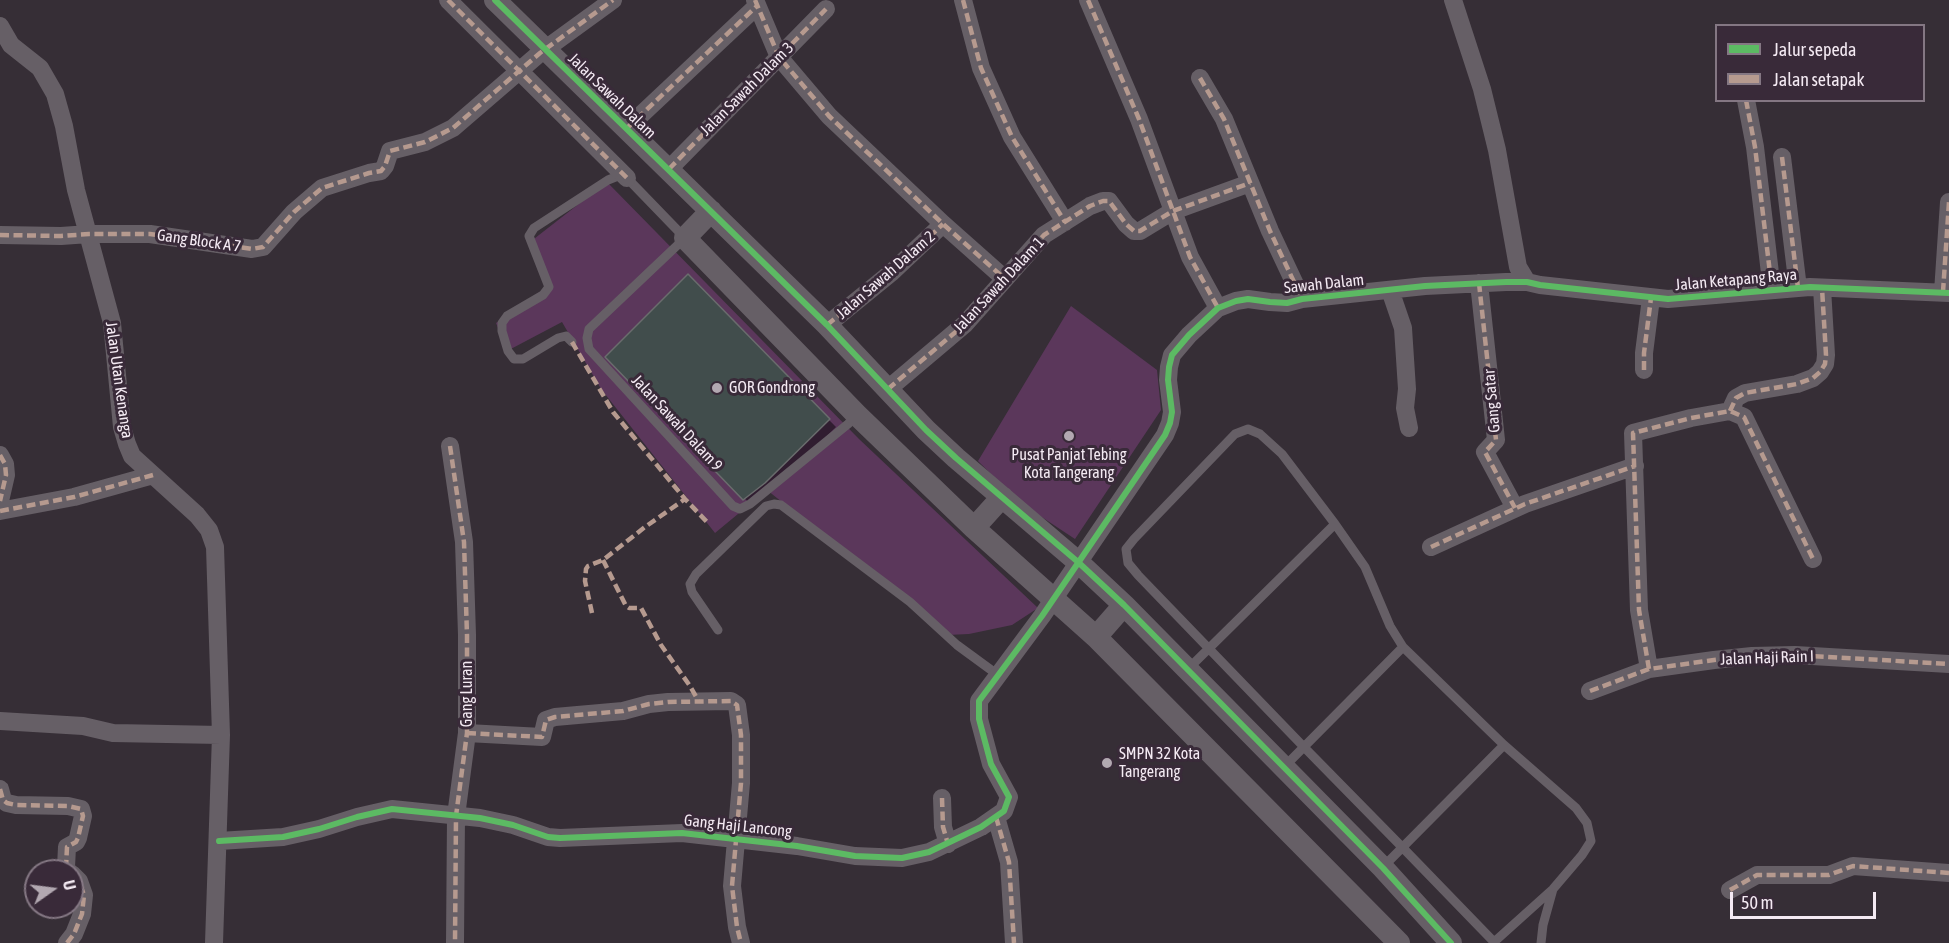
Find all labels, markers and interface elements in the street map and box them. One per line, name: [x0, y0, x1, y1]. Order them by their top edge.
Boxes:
legend: [1715, 24, 1925, 102]
street label: Jalan Sawah Dalam 3: [696, 38, 798, 140]
text: Jalur sepeda: [1773, 39, 1856, 60]
street label: Jalan Sawah Dalam: [564, 49, 660, 143]
text: Jalan setapak: [1773, 69, 1864, 90]
street label: Gang Block A 7: [156, 226, 242, 256]
street label: Jalan Sawah Dalam 2: [833, 227, 939, 323]
street label: Jalan Sawah Dalam 1: [950, 233, 1048, 337]
street label: Jalan Ketapang Raya: [1674, 265, 1798, 295]
street label: Sawah Dalam: [1283, 270, 1365, 298]
street label: Jalan Utan Kenanga: [101, 321, 137, 439]
street label: Gang Satar: [1480, 368, 1504, 434]
street label: Jalan Sawah Dalam 9: [628, 371, 726, 475]
place label: GOR Gondrong: [729, 378, 815, 398]
marker: GOR Gondrong: [710, 381, 724, 395]
marker: Pusat Panjat Tebing Kota Tangerang: [1062, 429, 1076, 443]
place label: Pusat Panjat Tebing Kota Tangerang: [1011, 445, 1127, 483]
street label: Jalan Haji Rain I: [1720, 647, 1814, 669]
street label: Gang Luran: [457, 661, 477, 727]
place label: SMPN 32 Kota Tangerang: [1119, 744, 1200, 782]
marker: SMPN 32 Kota Tangerang: [1100, 756, 1114, 770]
street label: Gang Haji Lancong: [683, 811, 793, 841]
north arrow: [24, 859, 84, 919]
text: U: [60, 878, 79, 892]
scale bar: [1733, 880, 1878, 918]
text: 50 m: [1741, 892, 1773, 913]

